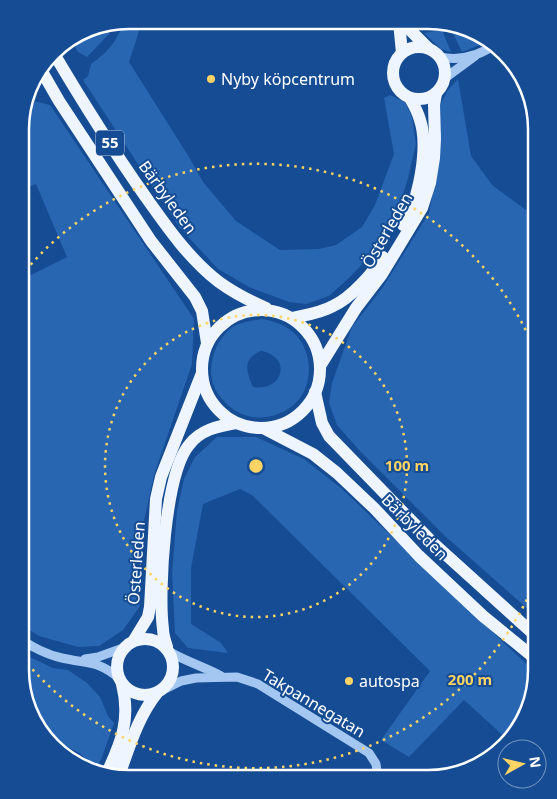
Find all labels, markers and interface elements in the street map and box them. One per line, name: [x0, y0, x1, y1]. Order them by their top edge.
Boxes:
place label: Nyby köpcentrum: [221, 68, 355, 90]
marker: Nyby köpcentrum: [205, 73, 217, 85]
road number: 55: [96, 130, 124, 156]
street label: Bärbyleden: [134, 156, 202, 238]
street label: Österleden: [357, 188, 417, 272]
text: 100 m: [385, 455, 429, 475]
centre of rings: [247, 457, 265, 475]
street label: Bärbyleden: [377, 489, 453, 565]
street label: Österleden: [122, 521, 150, 605]
street label: Takpannegatan: [259, 664, 369, 742]
text: 200 m: [448, 669, 492, 689]
place label: autospa: [359, 670, 420, 692]
marker: autospa: [343, 675, 355, 687]
north arrow: [497, 739, 547, 789]
text: N: [525, 755, 546, 769]

